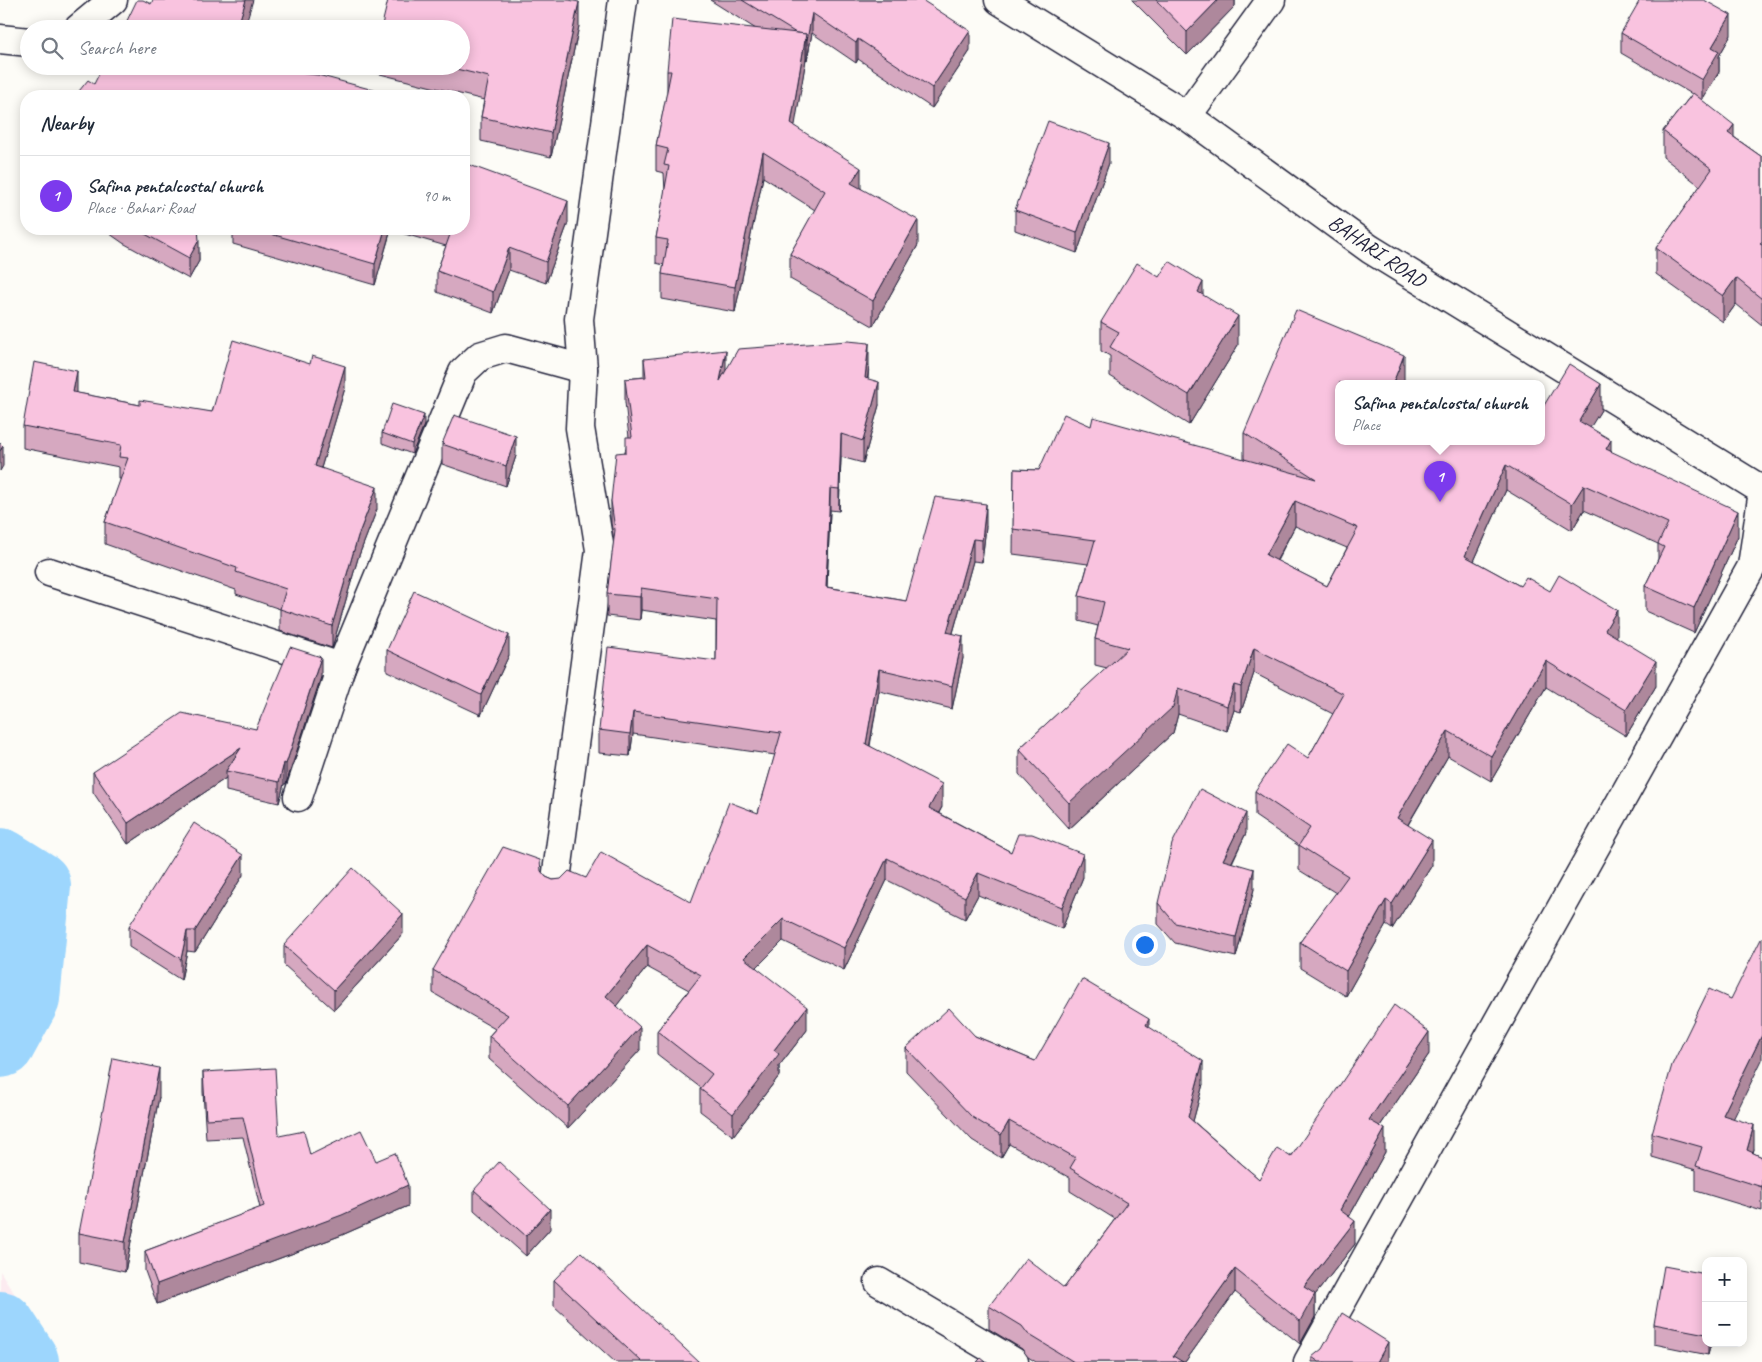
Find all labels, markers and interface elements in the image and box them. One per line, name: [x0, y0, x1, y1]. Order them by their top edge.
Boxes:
search box: [20, 20, 470, 75]
icon: search: [38, 34, 66, 62]
text: Search here: [78, 36, 155, 60]
text: Nearby: [40, 110, 93, 136]
text: Safina pentalcostal church: [87, 174, 263, 198]
text: 1: [52, 186, 60, 206]
text: 90 m: [423, 186, 450, 206]
text: Place · Bahari Road: [87, 198, 194, 218]
street label: BAHARI ROAD: [1323, 209, 1432, 294]
popup: [1335, 380, 1545, 445]
text: Safina pentalcostal church: [1352, 391, 1528, 415]
text: Place: [1352, 415, 1380, 435]
pin: 1: [1424, 461, 1456, 502]
your location: [1132, 932, 1158, 958]
map controls: [1702, 1257, 1747, 1347]
button: +: [1702, 1257, 1747, 1302]
button: −: [1702, 1302, 1747, 1347]

